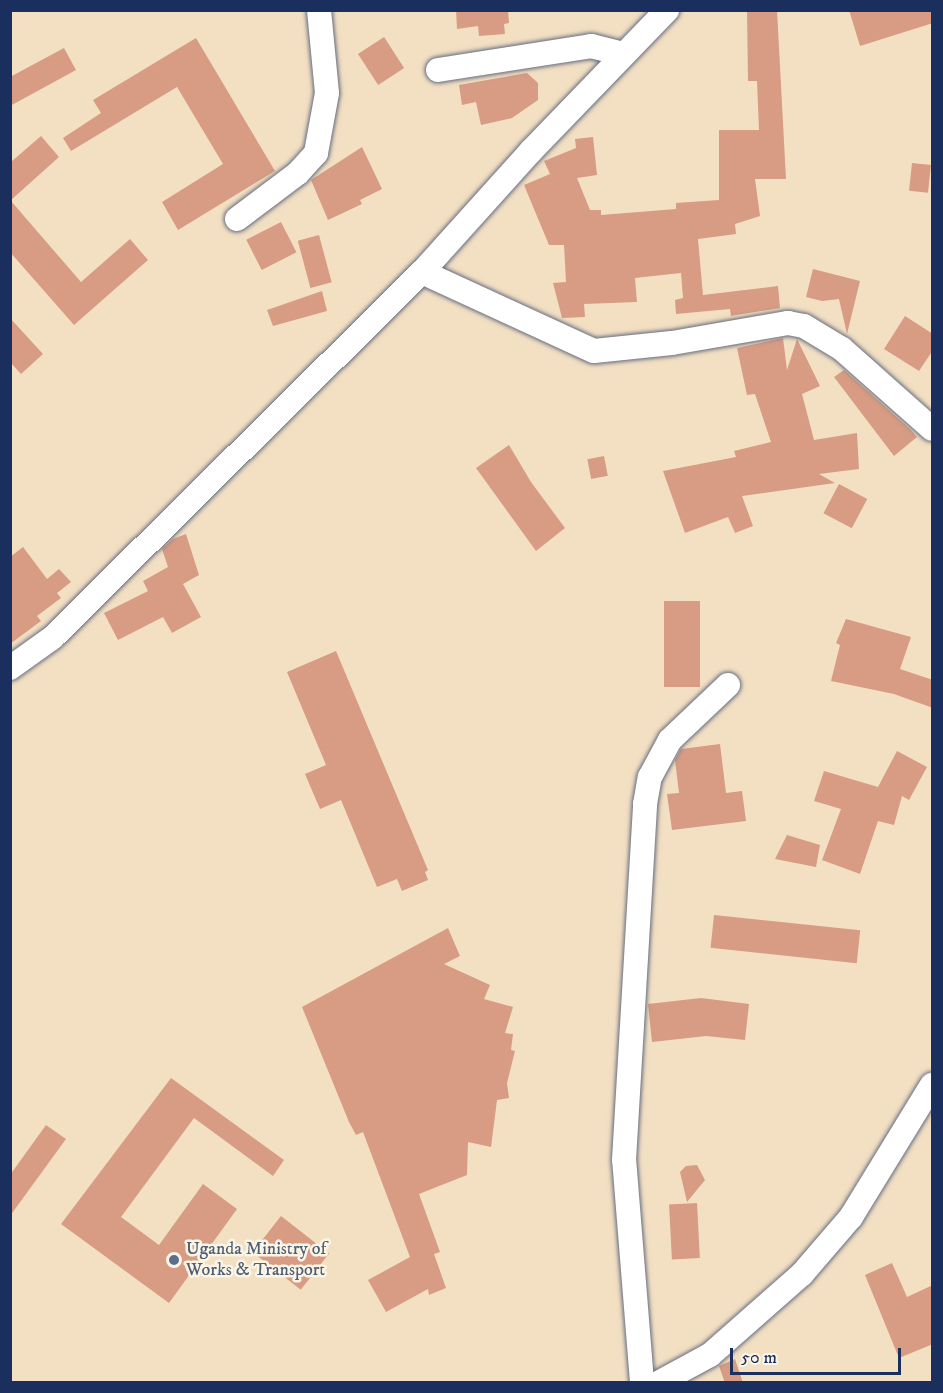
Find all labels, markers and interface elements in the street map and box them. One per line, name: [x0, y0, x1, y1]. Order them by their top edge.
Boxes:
place label: Uganda Ministry of Works & Transport: [186, 1239, 326, 1282]
marker: Uganda Ministry of Works & Transport: [167, 1253, 181, 1267]
scale bar: [733, 1336, 904, 1374]
text: 50 m: [741, 1347, 777, 1369]

